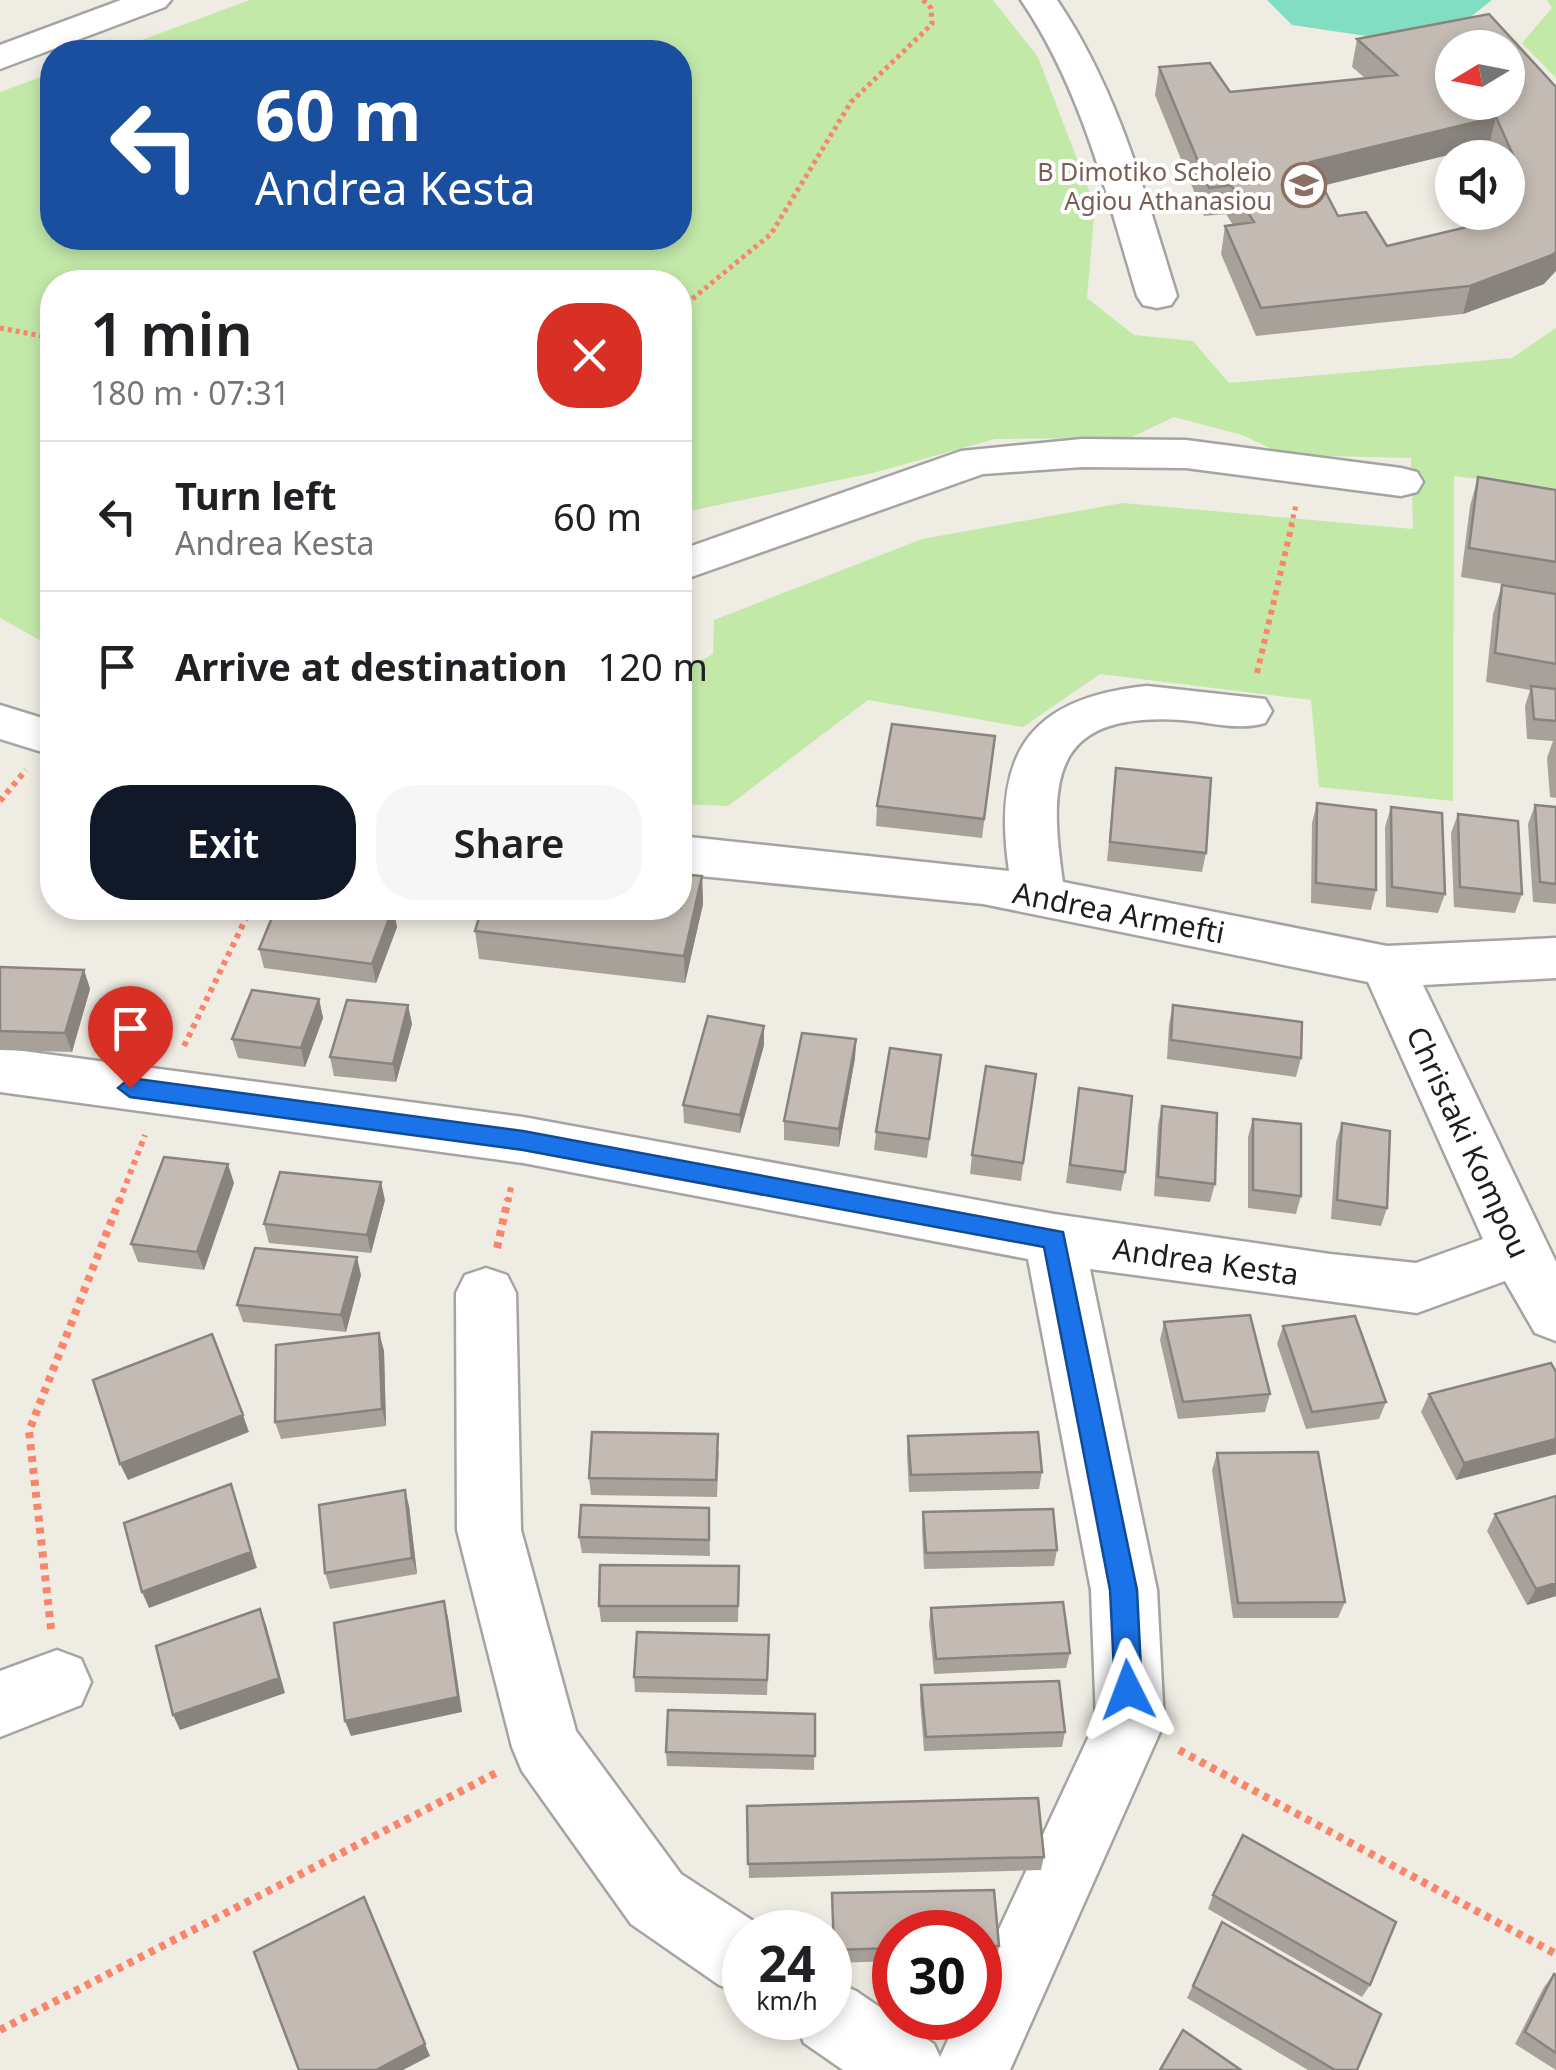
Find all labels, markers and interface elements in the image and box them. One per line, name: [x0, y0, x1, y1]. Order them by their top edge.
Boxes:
north arrow: [1435, 30, 1525, 120]
map controls: [1435, 30, 1525, 230]
text: 60 m: [255, 66, 422, 162]
icon: left: [90, 80, 220, 210]
button: sound: [1435, 140, 1525, 230]
place label: B Dimotiko Scholeio Agiou Athanasiou: [1037, 154, 1272, 217]
text: Andrea Kesta: [255, 157, 536, 218]
school or university icon: B Dimotiko Scholeio Agiou Athanasiou: [1281, 162, 1327, 208]
text: 1 min: [90, 292, 253, 374]
button: close: [537, 303, 642, 408]
text: 180 m · 07:31: [90, 371, 290, 414]
text: Turn left: [175, 469, 337, 521]
icon: left: [90, 489, 145, 544]
text: 60 m: [553, 490, 642, 542]
text: Andrea Kesta: [175, 521, 375, 564]
icon: arrive: [90, 639, 145, 694]
text: Arrive at destination: [175, 640, 567, 692]
text: 120 m: [597, 640, 708, 692]
button: Exit: [90, 785, 356, 900]
button: Share: [376, 785, 642, 900]
street label: Andrea Armefti: [1010, 871, 1228, 953]
pin: [88, 986, 173, 1089]
icon: arrive: [103, 1001, 158, 1056]
street label: Christaki Kompou: [1397, 1020, 1541, 1264]
street label: Andrea Kesta: [1111, 1228, 1301, 1294]
position arrow: [1076, 1638, 1180, 1742]
speed limit sign: 30: [872, 1910, 1002, 2040]
text: 24: [758, 1929, 816, 1997]
text: km/h: [756, 1983, 818, 2017]

